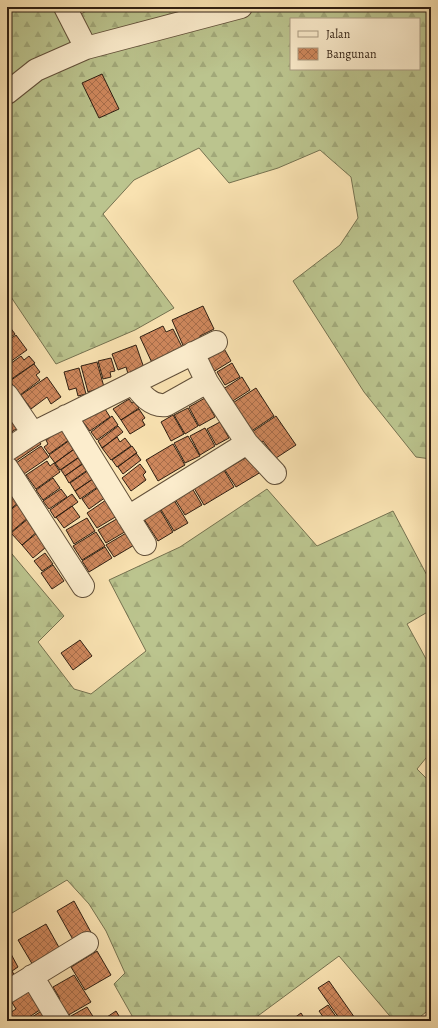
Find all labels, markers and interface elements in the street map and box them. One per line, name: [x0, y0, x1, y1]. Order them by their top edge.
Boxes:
legend: [290, 18, 420, 70]
text: Jalan: [326, 26, 351, 42]
text: Bangunan: [326, 46, 377, 62]

